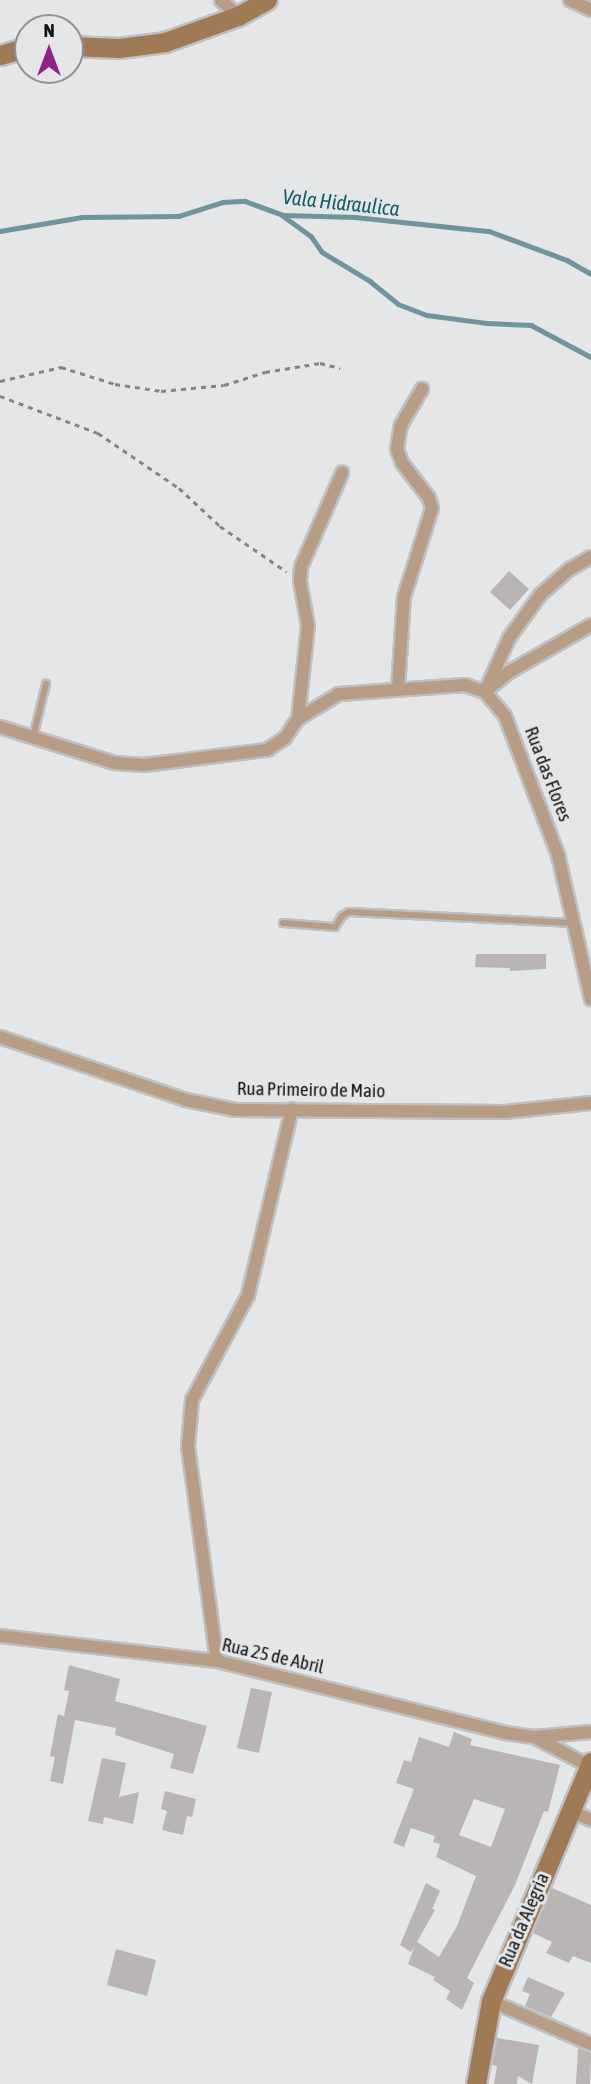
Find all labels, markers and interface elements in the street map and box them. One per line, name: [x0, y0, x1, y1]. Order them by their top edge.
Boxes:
north arrow: [14, 14, 84, 84]
text: N: [43, 19, 55, 41]
water label: Vala Hidraulica: [281, 183, 401, 221]
street label: Rua das Flores: [520, 723, 576, 825]
street label: Rua Primeiro de Maio: [237, 1077, 385, 1103]
street label: Rua 25 de Abril: [220, 1633, 326, 1679]
street label: Rua da Alegria: [494, 1869, 554, 1971]

